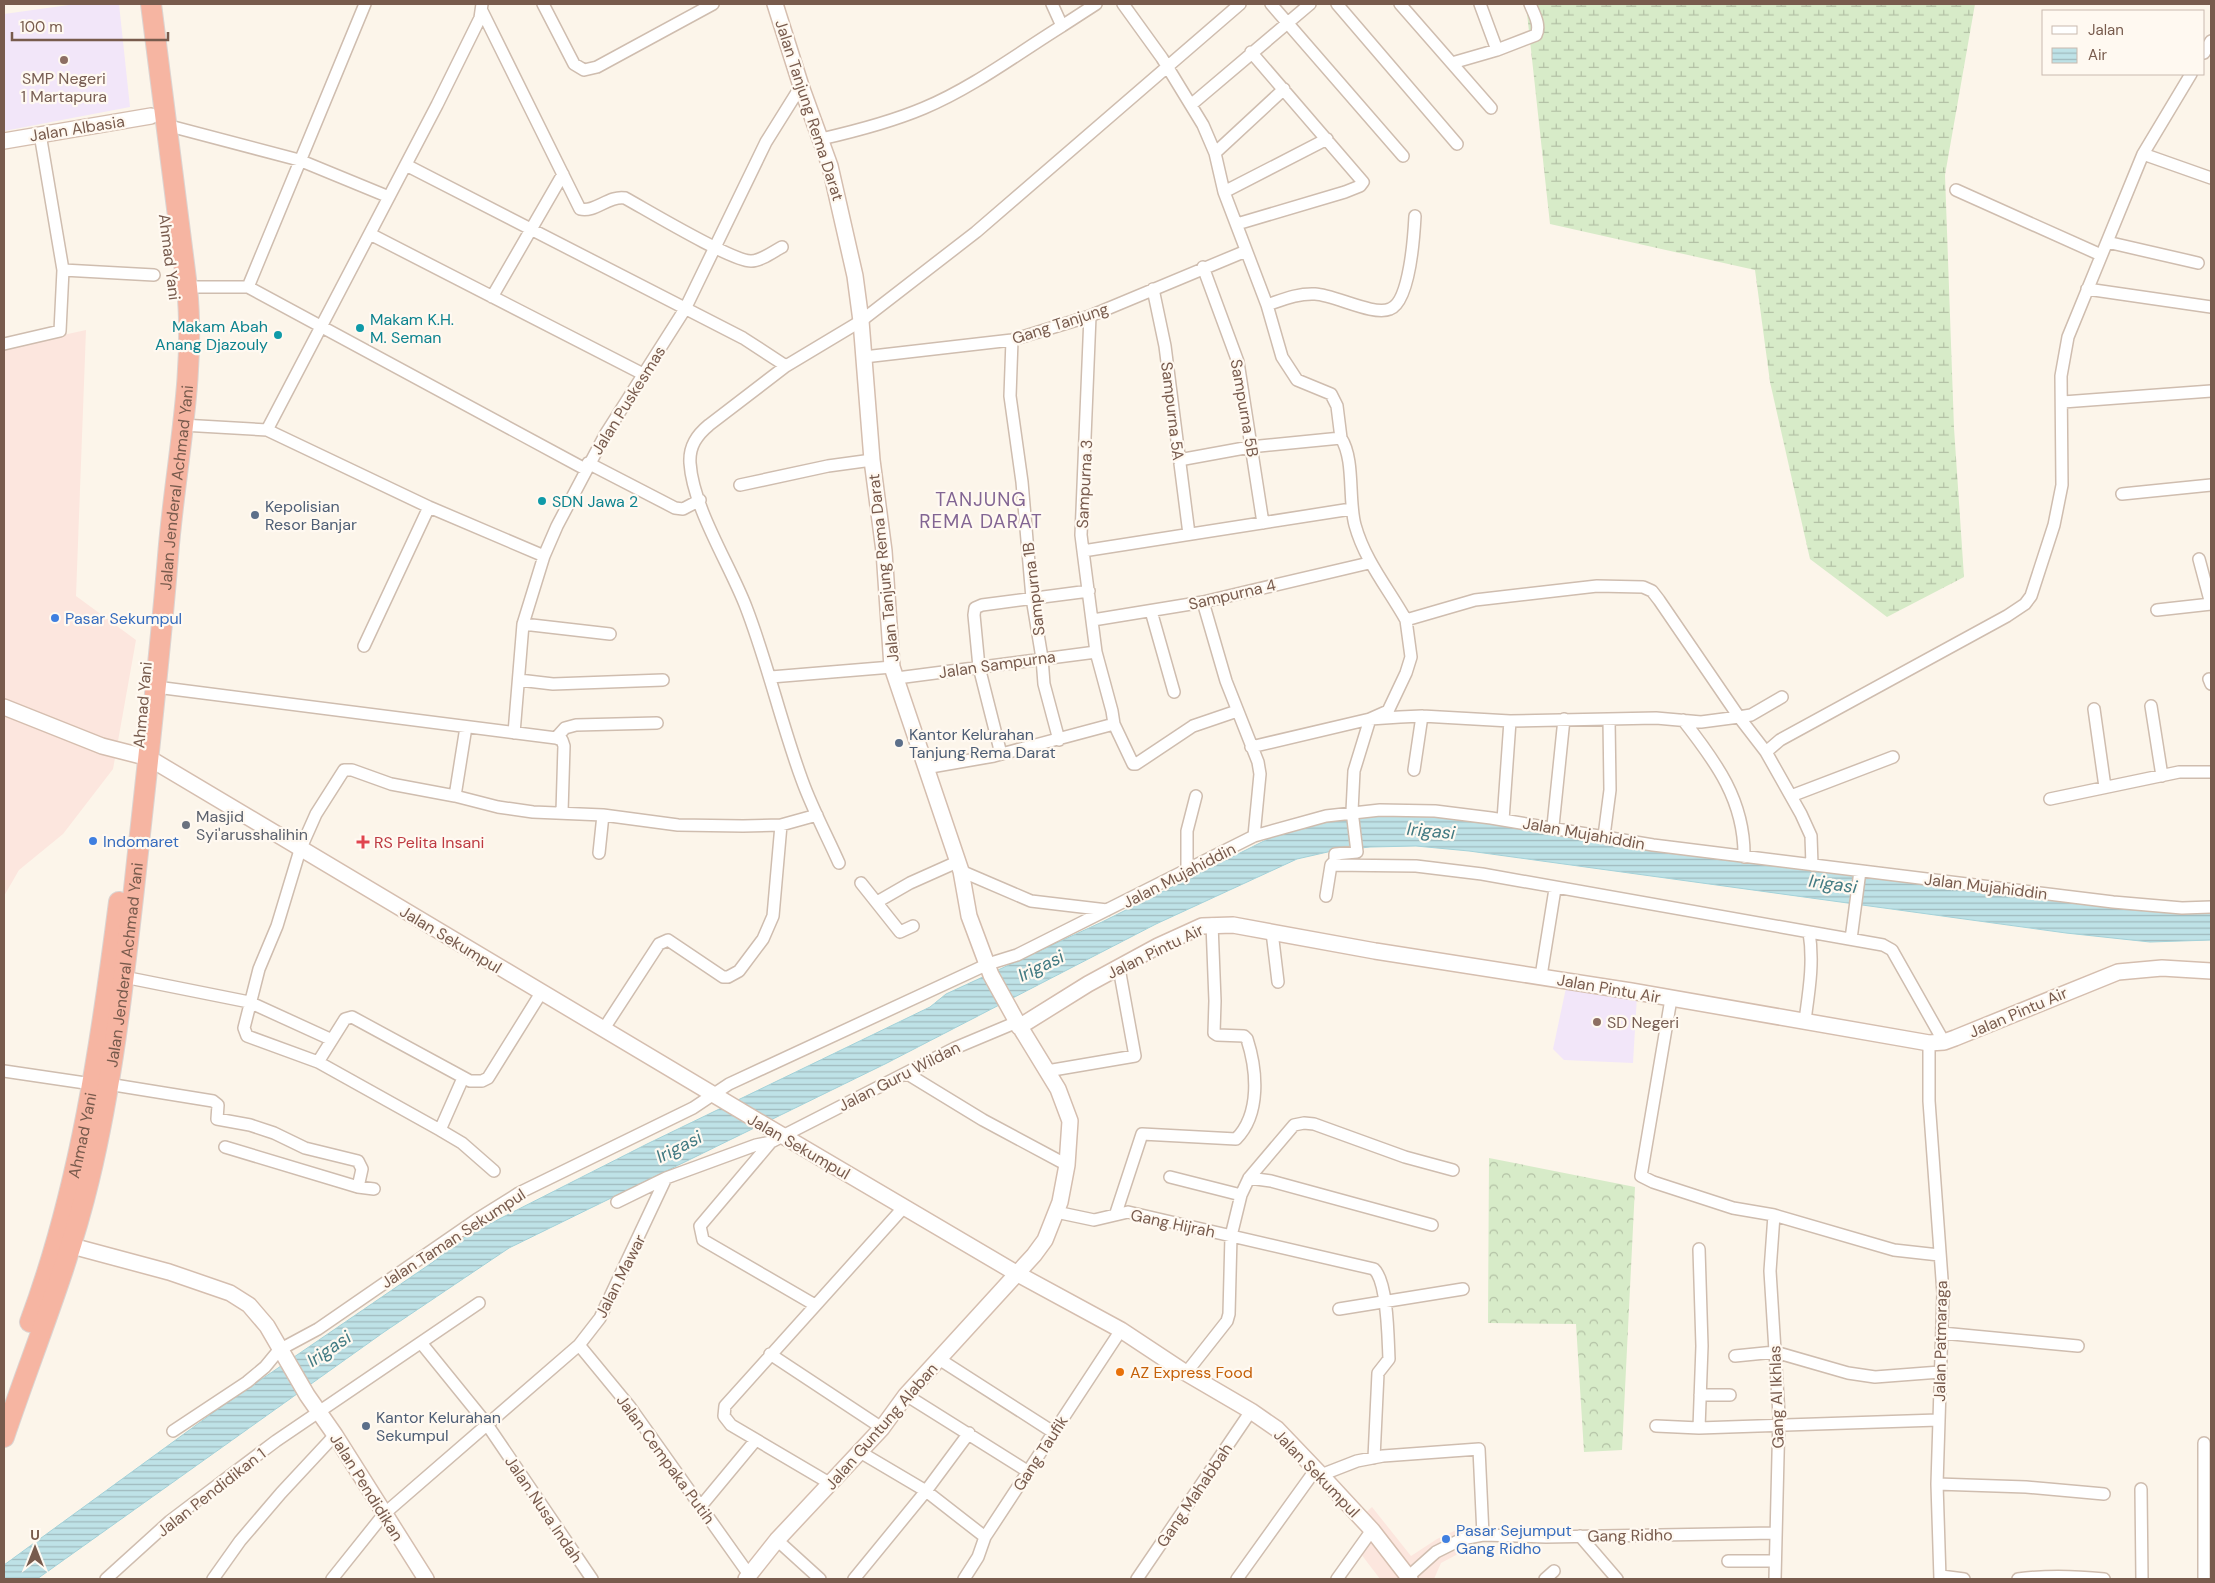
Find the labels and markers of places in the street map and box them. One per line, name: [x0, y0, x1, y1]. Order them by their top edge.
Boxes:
marker: SMP Negeri 1 Martapura: [58, 54, 70, 66]
place label: SMP Negeri 1 Martapura: [21, 68, 107, 107]
place label: Makam K.H. M. Seman: [370, 309, 454, 348]
place label: Makam Abah Anang Djazouly: [155, 316, 268, 355]
marker: Makam K.H. M. Seman: [354, 322, 366, 334]
marker: Makam Abah Anang Djazouly: [272, 329, 284, 341]
place label: SDN Jawa 2: [552, 491, 638, 512]
marker: SDN Jawa 2: [536, 495, 548, 507]
place label: Kepolisian Resor Banjar: [265, 496, 357, 535]
marker: Kepolisian Resor Banjar: [249, 509, 261, 521]
place label: Pasar Sekumpul: [65, 608, 182, 629]
marker: Pasar Sekumpul: [49, 612, 61, 624]
place label: Kantor Kelurahan Tanjung Rema Darat: [909, 724, 1056, 763]
marker: Kantor Kelurahan Tanjung Rema Darat: [893, 737, 905, 749]
place label: Masjid Syi'arusshalihin: [196, 806, 308, 845]
marker: Masjid Syi'arusshalihin: [180, 819, 192, 831]
place label: Indomaret: [103, 831, 179, 852]
place label: RS Pelita Insani: [374, 832, 484, 853]
marker: Indomaret: [87, 835, 99, 847]
marker: RS Pelita Insani: [356, 835, 370, 849]
place label: SD Negeri: [1607, 1012, 1679, 1033]
marker: SD Negeri: [1591, 1016, 1603, 1028]
place label: AZ Express Food: [1130, 1362, 1253, 1383]
marker: AZ Express Food: [1114, 1366, 1126, 1378]
place label: Kantor Kelurahan Sekumpul: [376, 1407, 501, 1446]
marker: Kantor Kelurahan Sekumpul: [360, 1420, 372, 1432]
place label: Pasar Sejumput Gang Ridho: [1456, 1520, 1572, 1559]
marker: Pasar Sejumput Gang Ridho: [1440, 1533, 1452, 1545]

